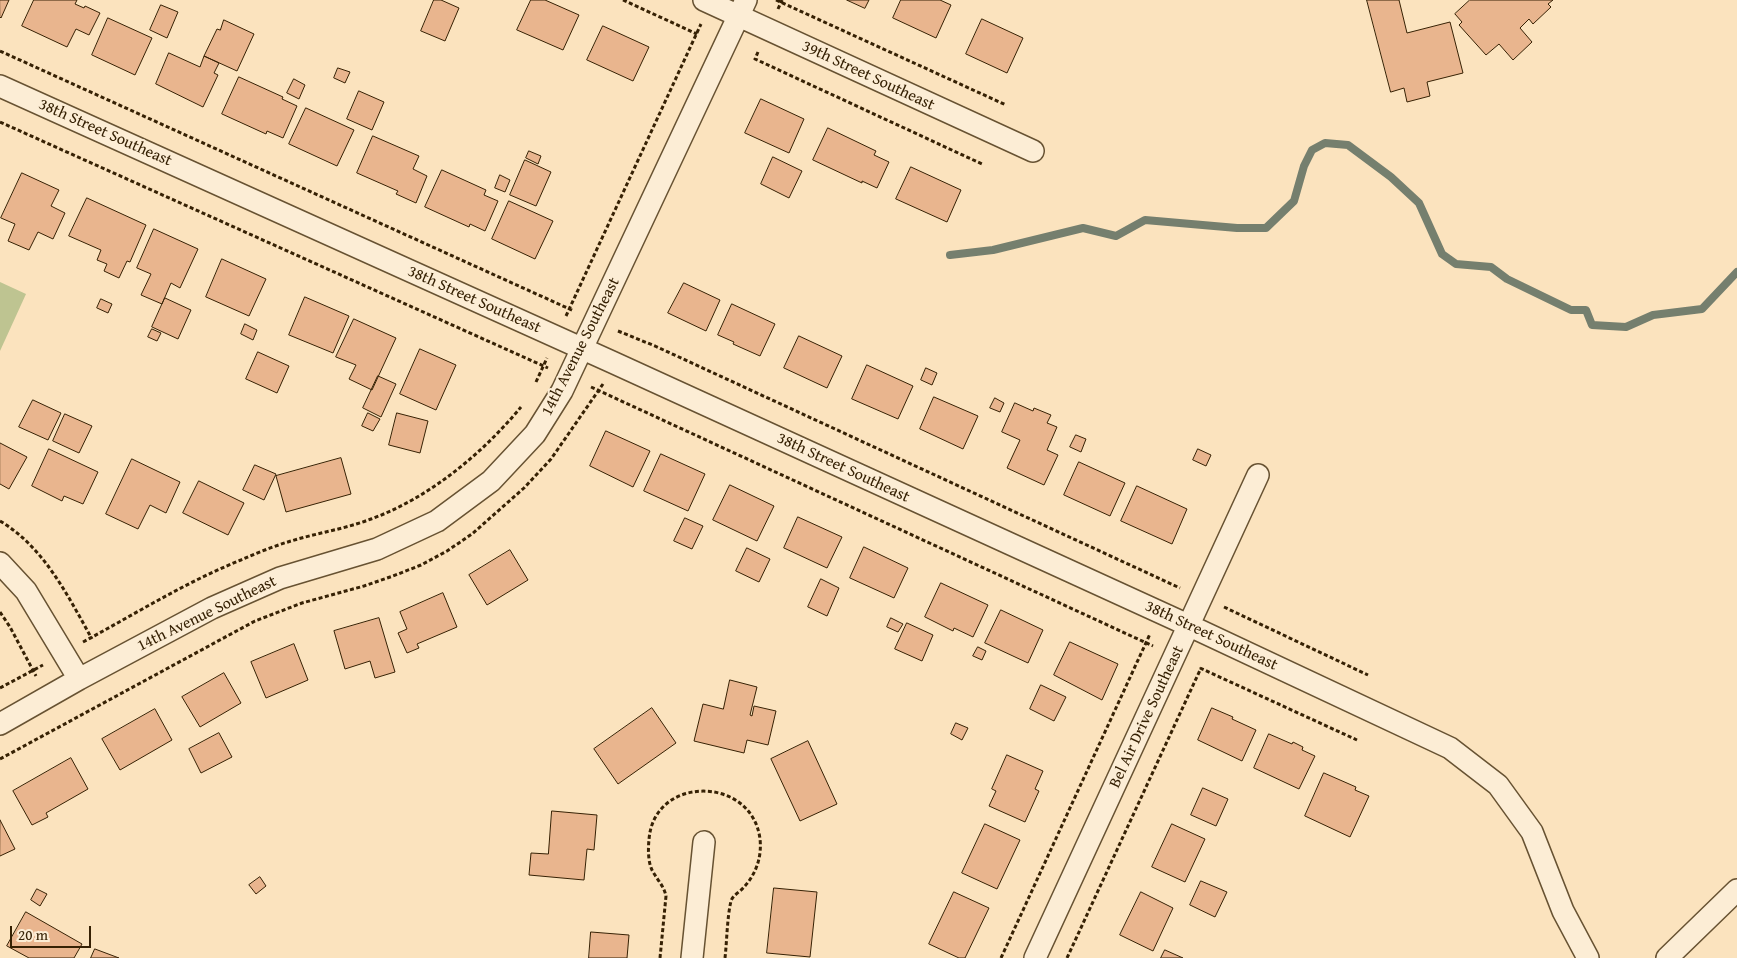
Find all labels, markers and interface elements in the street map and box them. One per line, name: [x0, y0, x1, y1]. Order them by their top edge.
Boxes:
street label: 39th Street Southeast: [799, 37, 937, 115]
street label: 38th Street Southeast: [35, 95, 175, 171]
street label: 38th Street Southeast: [404, 262, 544, 338]
street label: 14th Avenue Southeast: [538, 275, 624, 419]
street label: 38th Street Southeast: [774, 429, 912, 507]
street label: 14th Avenue Southeast: [134, 572, 280, 656]
street label: 38th Street Southeast: [1142, 597, 1280, 675]
street label: Bel Air Drive Southeast: [1106, 643, 1188, 791]
scale bar: [12, 916, 94, 948]
text: 20 m: [18, 924, 48, 945]

